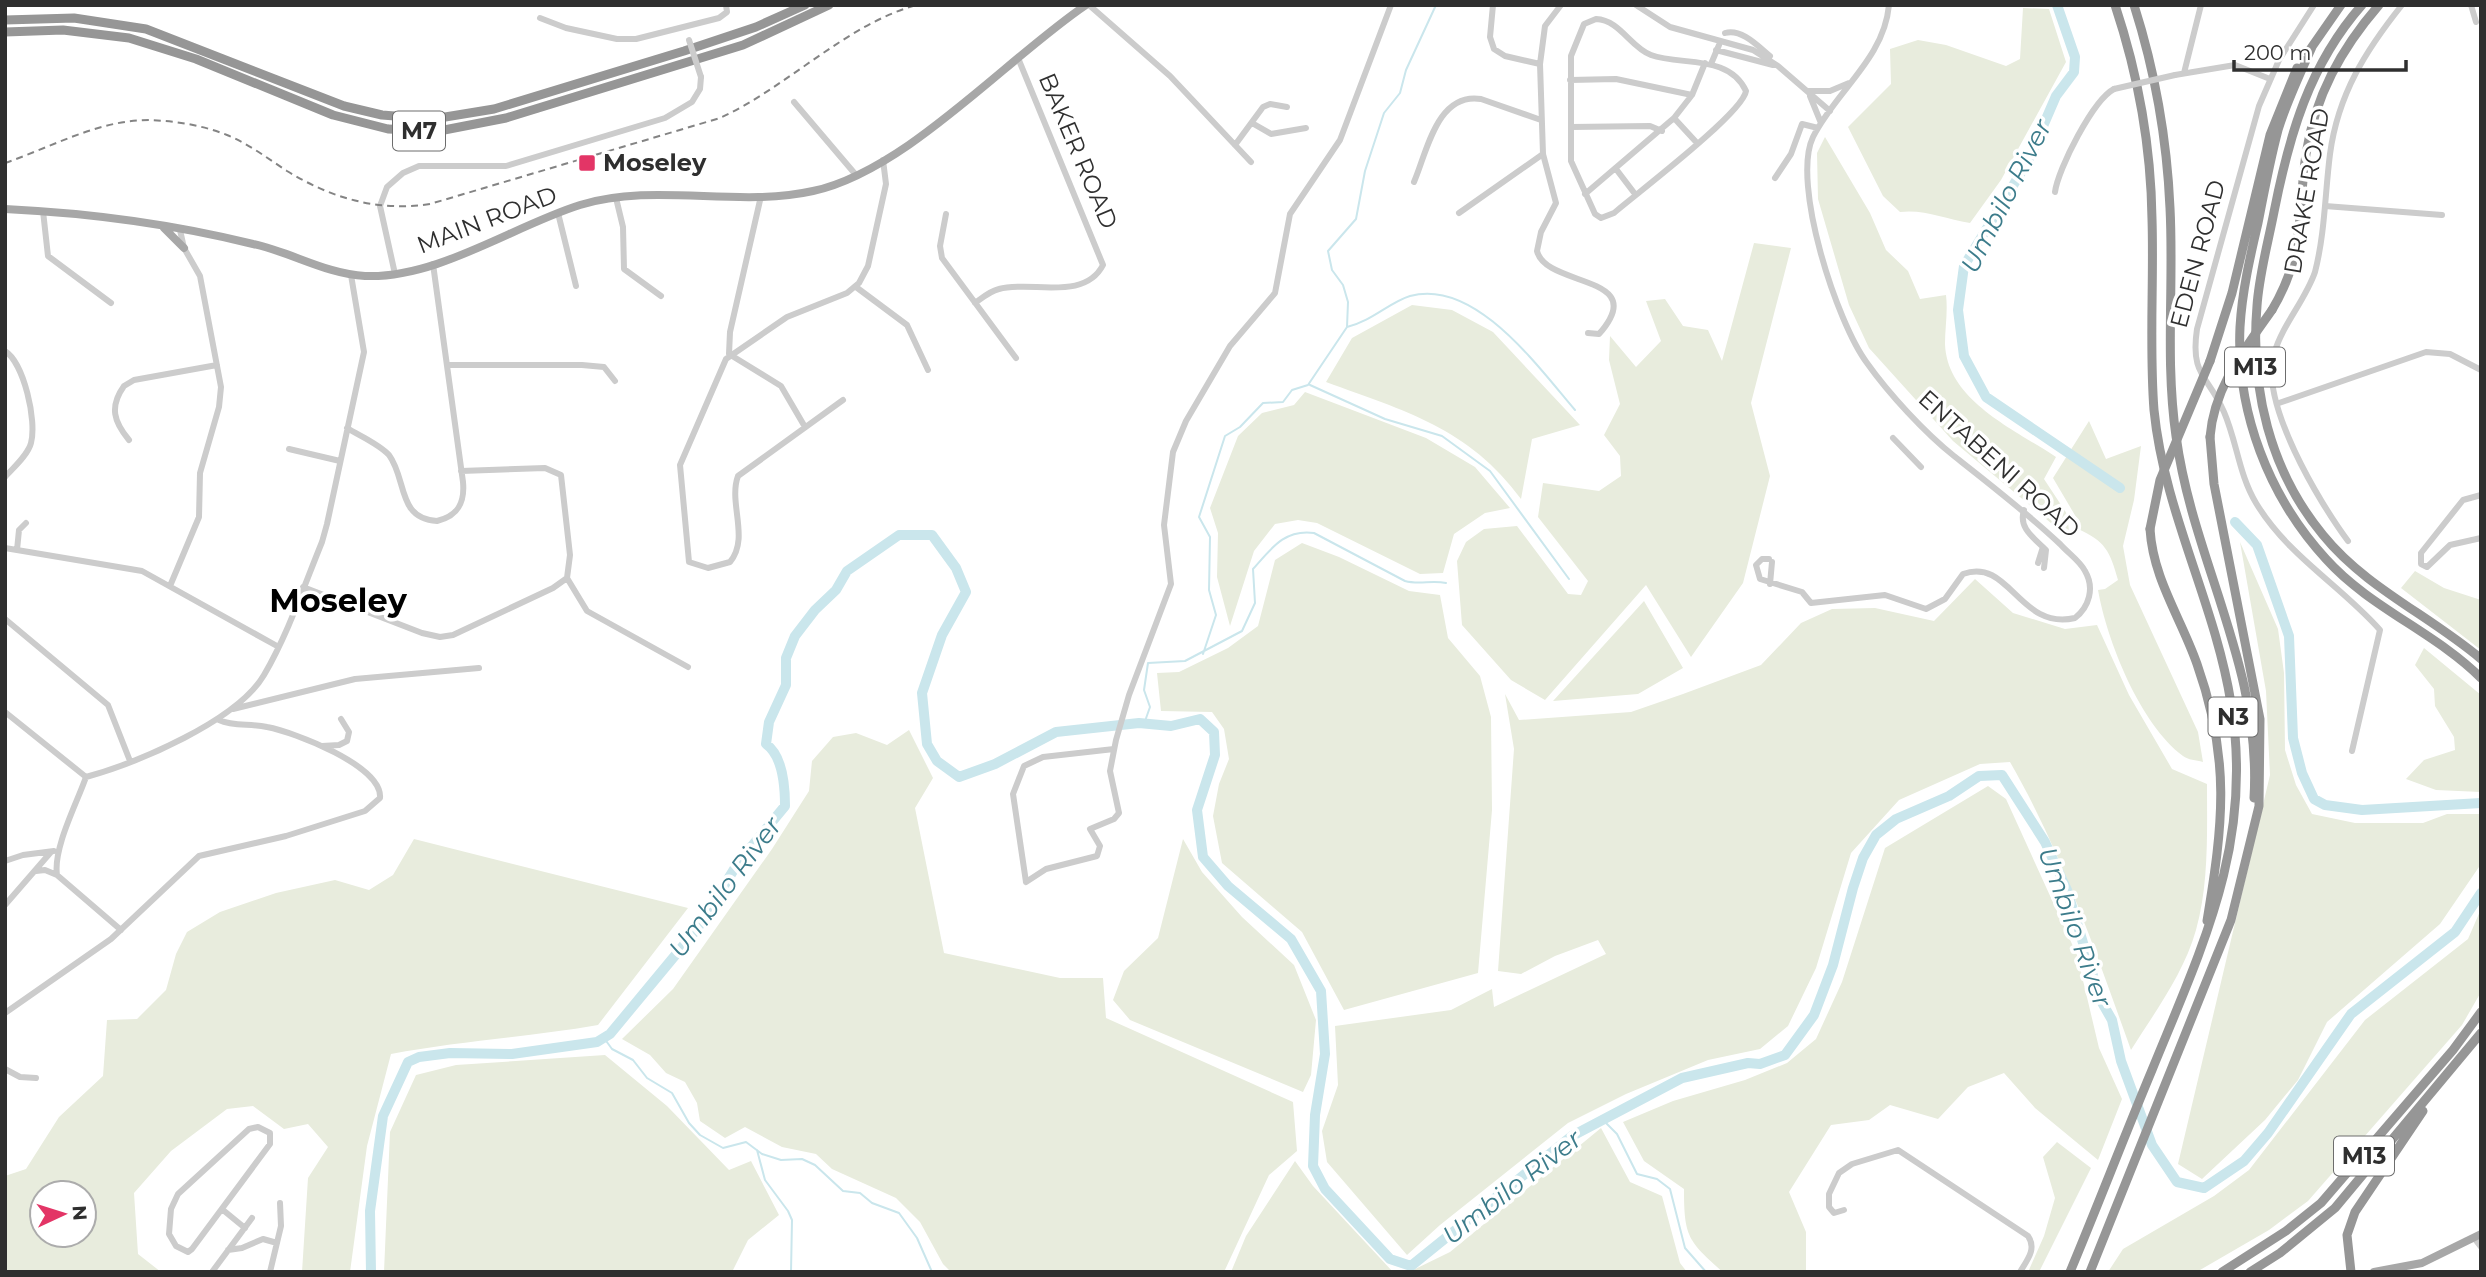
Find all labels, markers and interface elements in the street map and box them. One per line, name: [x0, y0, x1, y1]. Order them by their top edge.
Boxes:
scale bar: [2234, 28, 2406, 72]
text: 200 m: [2244, 40, 2311, 65]
street label: BAKER ROAD: [1033, 69, 1124, 233]
street label: DRAKE ROAD: [2278, 106, 2335, 276]
road number: M7: [393, 112, 445, 150]
water label: Umbilo River: [1954, 113, 2059, 278]
place label: Moseley: [603, 148, 707, 177]
marker: Moseley: [577, 153, 597, 173]
street label: EDEN ROAD: [2164, 177, 2231, 331]
street label: MAIN ROAD: [413, 180, 561, 259]
road number: M13: [2225, 348, 2285, 386]
street label: ENTABENI ROAD: [1913, 384, 2086, 544]
district label: Moseley: [269, 581, 408, 620]
road number: N3: [2208, 698, 2258, 736]
water label: Umbilo River: [662, 810, 789, 964]
water label: Umbilo River: [2031, 843, 2119, 1012]
water label: Umbilo River: [1436, 1122, 1588, 1251]
road number: M13: [2334, 1136, 2394, 1176]
north arrow: [28, 1179, 98, 1249]
text: N: [67, 1204, 91, 1221]

